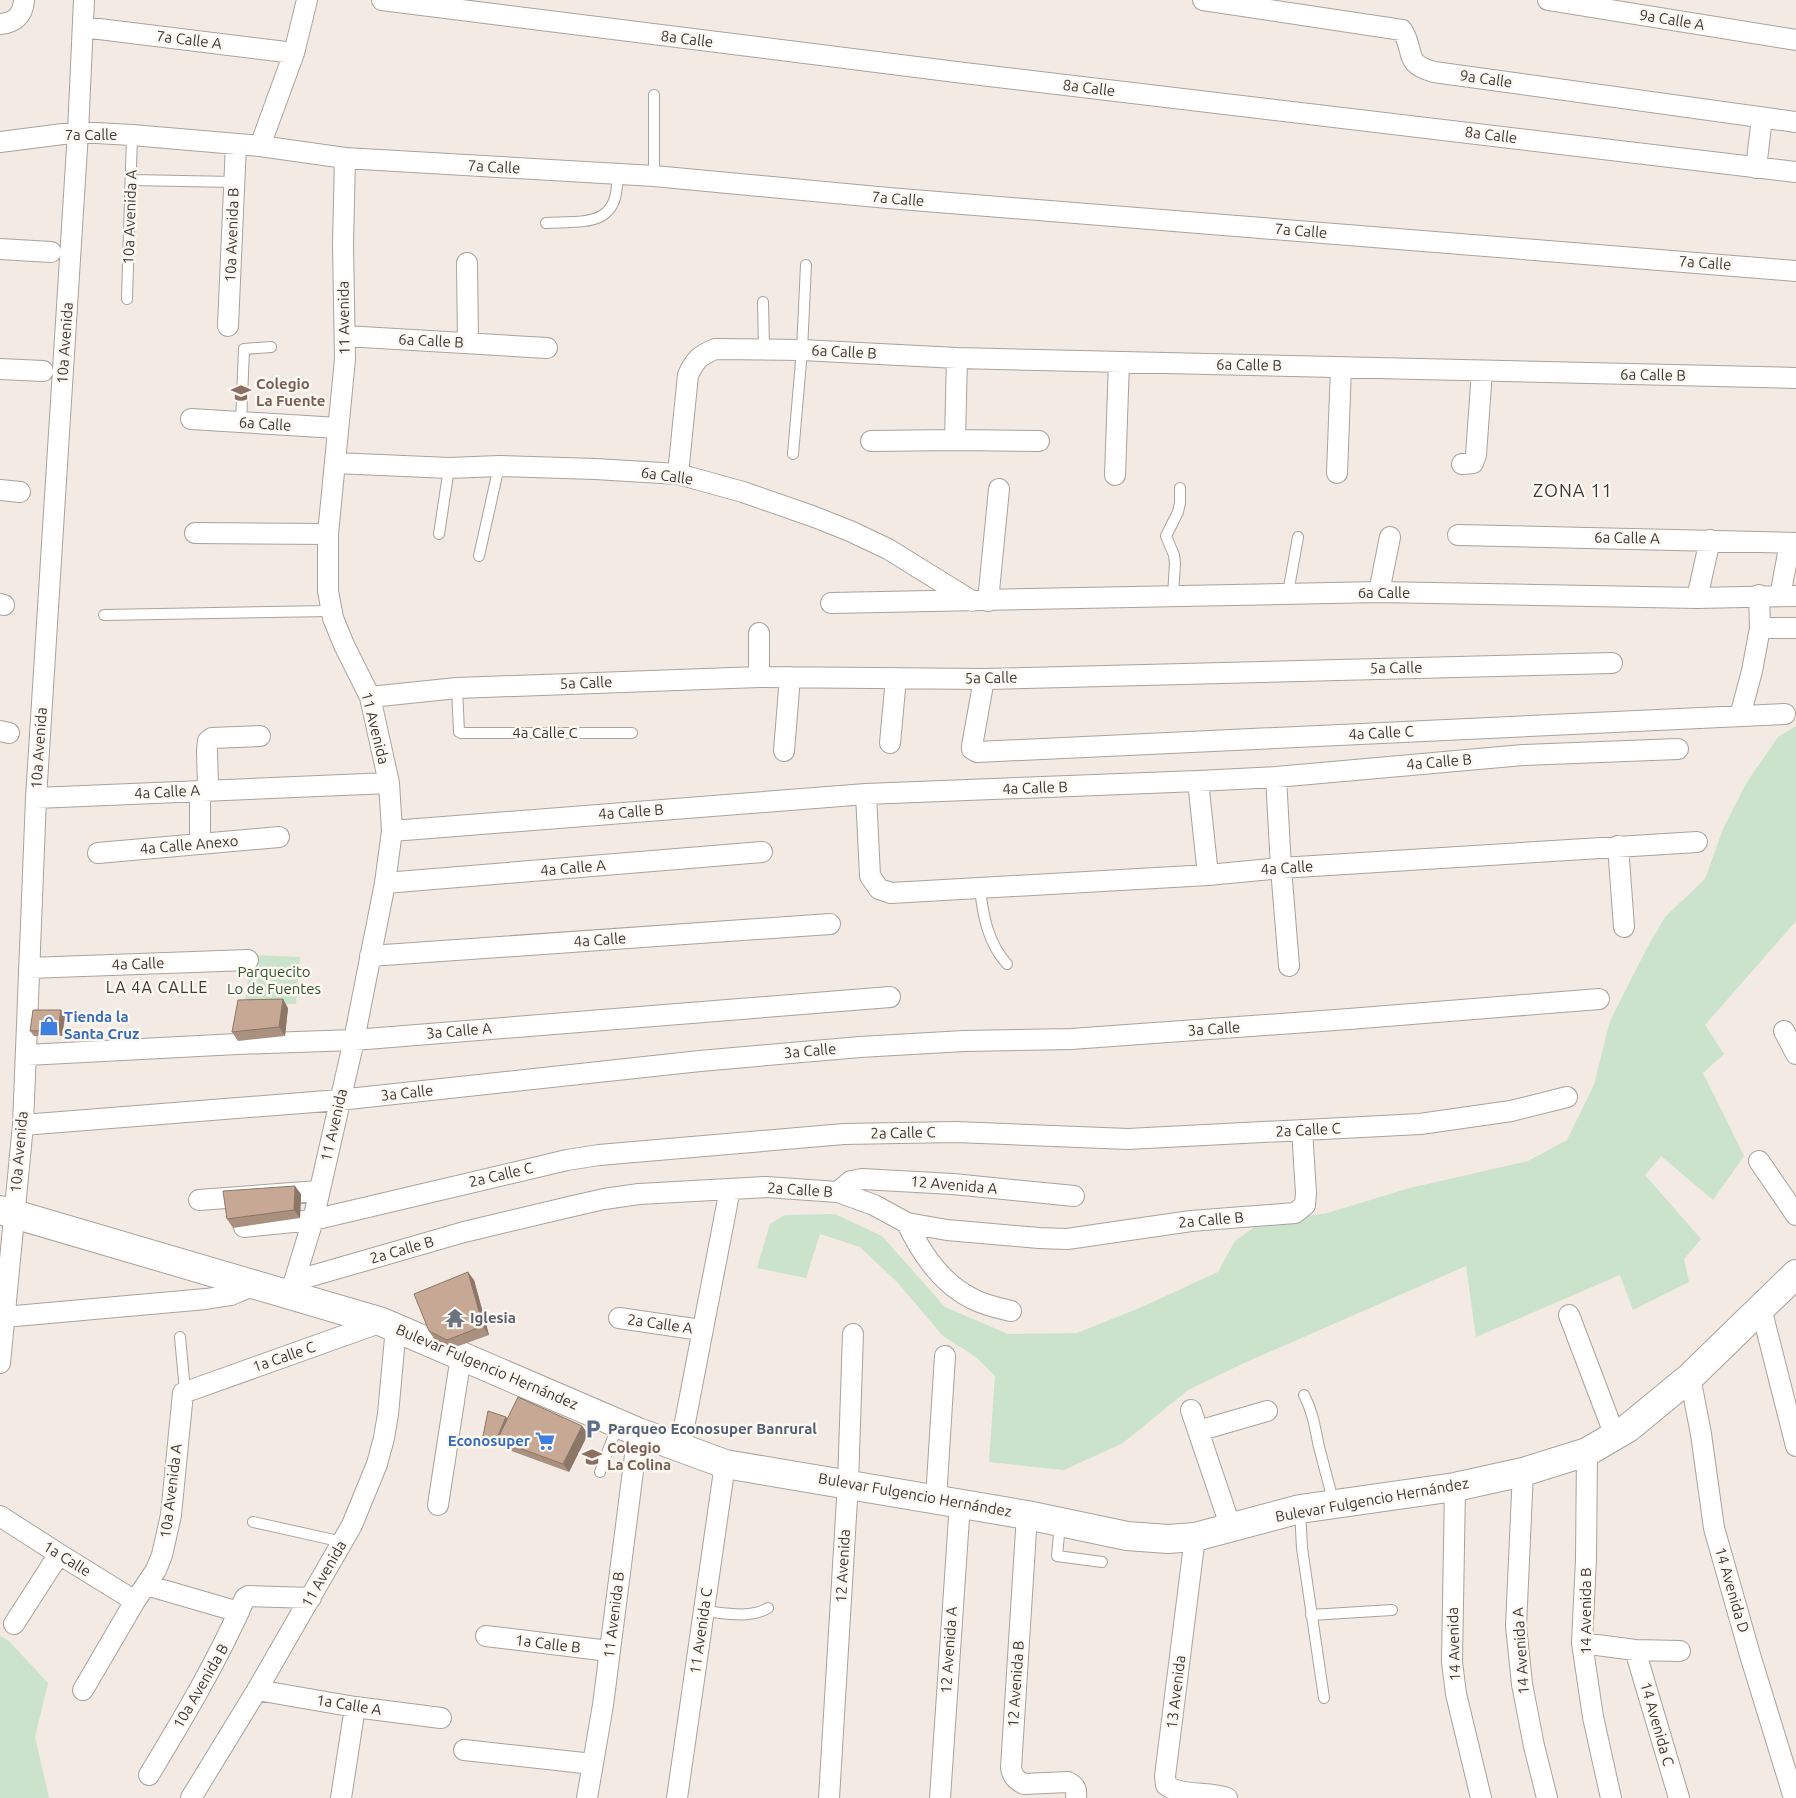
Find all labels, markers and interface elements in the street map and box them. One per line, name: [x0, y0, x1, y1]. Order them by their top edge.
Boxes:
street label: 9a Calle A: [1638, 6, 1706, 33]
street label: 7a Calle A: [155, 27, 223, 52]
street label: 8a Calle: [660, 27, 714, 50]
street label: 9a Calle: [1459, 66, 1513, 91]
street label: 8a Calle: [1062, 76, 1116, 99]
street label: 8a Calle: [1464, 123, 1518, 146]
street label: 7a Calle: [65, 126, 117, 143]
street label: 7a Calle: [467, 157, 521, 176]
street label: 10a Avenida A: [119, 169, 140, 265]
street label: 10a Avenida B: [221, 187, 242, 283]
street label: 7a Calle: [871, 188, 925, 209]
street label: 7a Calle: [1274, 220, 1328, 241]
street label: 7a Calle: [1678, 252, 1732, 273]
street label: 11 Avenida: [334, 281, 353, 355]
street label: 10a Avenida: [53, 302, 76, 384]
street label: 6a Calle B: [398, 330, 464, 351]
street label: 6a Calle B: [811, 341, 877, 362]
street label: 6a Calle B: [1216, 355, 1282, 374]
street label: 6a Calle B: [1620, 365, 1686, 384]
place label: Colegio La Fuente: [256, 375, 325, 409]
school or university icon: Colegio La Fuente: [230, 382, 252, 404]
street label: 6a Calle: [238, 413, 292, 434]
street label: 6a Calle: [640, 463, 694, 488]
district label: ZONA 11: [1533, 480, 1613, 500]
street label: 6a Calle A: [1594, 528, 1660, 547]
street label: 6a Calle: [1358, 584, 1410, 601]
street label: 5a Calle: [1370, 659, 1422, 676]
street label: 5a Calle: [965, 669, 1017, 686]
street label: 5a Calle: [559, 673, 613, 692]
street label: 11 Avenida: [358, 690, 393, 766]
street label: 10a Avenida: [27, 707, 50, 789]
street label: 4a Calle C: [1348, 722, 1414, 743]
street label: 4a Calle C: [512, 724, 578, 741]
street label: 4a Calle B: [1406, 750, 1472, 773]
street label: 4a Calle B: [1002, 778, 1068, 797]
street label: 4a Calle A: [134, 781, 201, 802]
street label: 4a Calle B: [598, 801, 664, 822]
street label: 4a Calle Anexo: [139, 832, 239, 857]
street label: 4a Calle A: [539, 856, 607, 879]
street label: 4a Calle: [1260, 857, 1314, 878]
street label: 4a Calle: [573, 929, 627, 950]
street label: 4a Calle: [111, 954, 165, 973]
park label: Parquecito Lo de Fuentes: [227, 963, 321, 997]
district label: LA 4A CALLE: [106, 978, 208, 996]
place label: Tienda la Santa Cruz: [64, 1008, 139, 1042]
shop icon: Tienda la Santa Cruz: [38, 1015, 60, 1037]
street label: 3a Calle: [1187, 1018, 1241, 1039]
street label: 3a Calle A: [425, 1019, 493, 1042]
street label: 3a Calle: [783, 1040, 837, 1061]
street label: 3a Calle: [380, 1081, 434, 1104]
street label: 11 Avenida: [317, 1087, 350, 1163]
street label: 10a Avenida: [6, 1110, 31, 1193]
street label: 2a Calle C: [1275, 1119, 1341, 1140]
street label: 2a Calle C: [870, 1123, 936, 1142]
street label: 2a Calle C: [467, 1159, 535, 1190]
street label: 12 Avenida A: [910, 1172, 999, 1197]
street label: 2a Calle B: [767, 1179, 833, 1200]
street label: 2a Calle B: [1178, 1208, 1244, 1231]
street label: 2a Calle B: [368, 1232, 436, 1267]
temple icon: Iglesia: [444, 1307, 466, 1329]
place label: Iglesia: [470, 1309, 516, 1326]
street label: 2a Calle A: [626, 1311, 694, 1337]
street label: Bulevar Fulgencio Hernández: [394, 1320, 581, 1413]
street label: 1a Calle C: [250, 1338, 317, 1375]
parking icon: Parqueo Econosuper Banrural: [582, 1418, 604, 1440]
place label: Parqueo Econosuper Banrural: [608, 1420, 817, 1437]
supermarket icon: Econosuper: [534, 1430, 556, 1452]
place label: Econosuper: [448, 1432, 531, 1449]
place label: Colegio La Colina: [607, 1439, 671, 1473]
street label: 10a Avenida A: [156, 1442, 185, 1539]
school or university icon: Colegio La Colina: [581, 1446, 603, 1468]
street label: Bulevar Fulgencio Hernández: [817, 1469, 1013, 1520]
street label: Bulevar Fulgencio Hernández: [1274, 1474, 1470, 1525]
street label: 12 Avenida: [832, 1528, 853, 1603]
street label: 1a Calle: [40, 1537, 94, 1580]
street label: 11 Avenida: [298, 1537, 349, 1610]
street label: 14 Avenida D: [1712, 1545, 1753, 1635]
street label: 14 Avenida B: [1577, 1567, 1594, 1655]
street label: 11 Avenida B: [600, 1571, 627, 1659]
street label: 11 Avenida C: [686, 1587, 715, 1675]
street label: 12 Avenida A: [937, 1606, 960, 1694]
street label: 14 Avenida: [1444, 1607, 1463, 1681]
street label: 14 Avenida A: [1509, 1607, 1532, 1695]
street label: 1a Calle B: [514, 1631, 582, 1656]
street label: 10a Avenida B: [169, 1640, 232, 1731]
street label: 12 Avenida B: [1004, 1640, 1027, 1728]
street label: 13 Avenida: [1163, 1654, 1188, 1730]
street label: 14 Avenida C: [1637, 1680, 1678, 1768]
street label: 1a Calle A: [315, 1691, 383, 1718]

